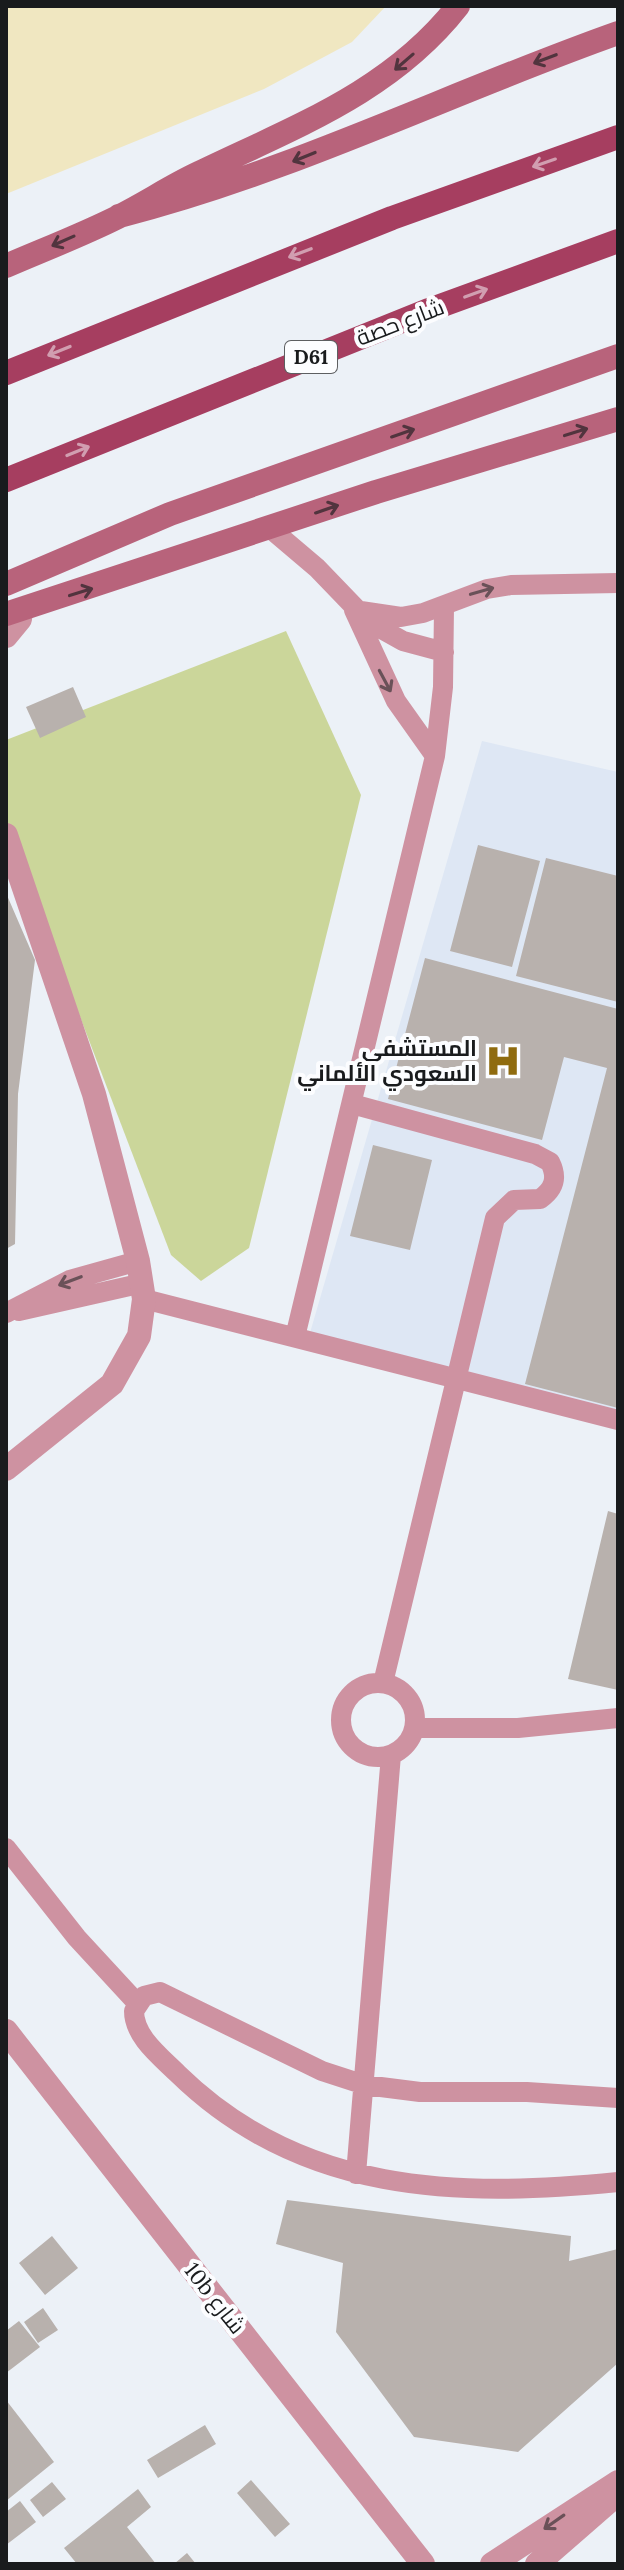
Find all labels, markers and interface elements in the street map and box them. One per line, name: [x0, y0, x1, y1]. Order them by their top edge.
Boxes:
one-way arrow: [395, 53, 415, 71]
one-way arrow: [533, 53, 557, 67]
one-way arrow: [292, 151, 317, 165]
one-way arrow: [532, 157, 557, 171]
one-way arrow: [51, 234, 75, 249]
one-way arrow: [288, 247, 313, 261]
one-way arrow: [463, 285, 488, 299]
street label: شارع حصة: [352, 292, 448, 353]
road number: D61: [285, 341, 337, 373]
one-way arrow: [47, 344, 72, 359]
one-way arrow: [562, 424, 588, 439]
one-way arrow: [390, 425, 415, 440]
one-way arrow: [65, 442, 90, 457]
one-way arrow: [315, 501, 340, 516]
one-way arrow: [469, 583, 495, 598]
one-way arrow: [67, 584, 93, 599]
one-way arrow: [377, 669, 393, 692]
place label: المستشفى السعودي الألماني: [297, 1034, 477, 1091]
hospital icon: المستشفى السعودي الألماني: [484, 1042, 522, 1080]
one-way arrow: [59, 1275, 83, 1289]
street label: 10b شارع: [178, 2257, 252, 2340]
one-way arrow: [544, 2513, 566, 2530]

